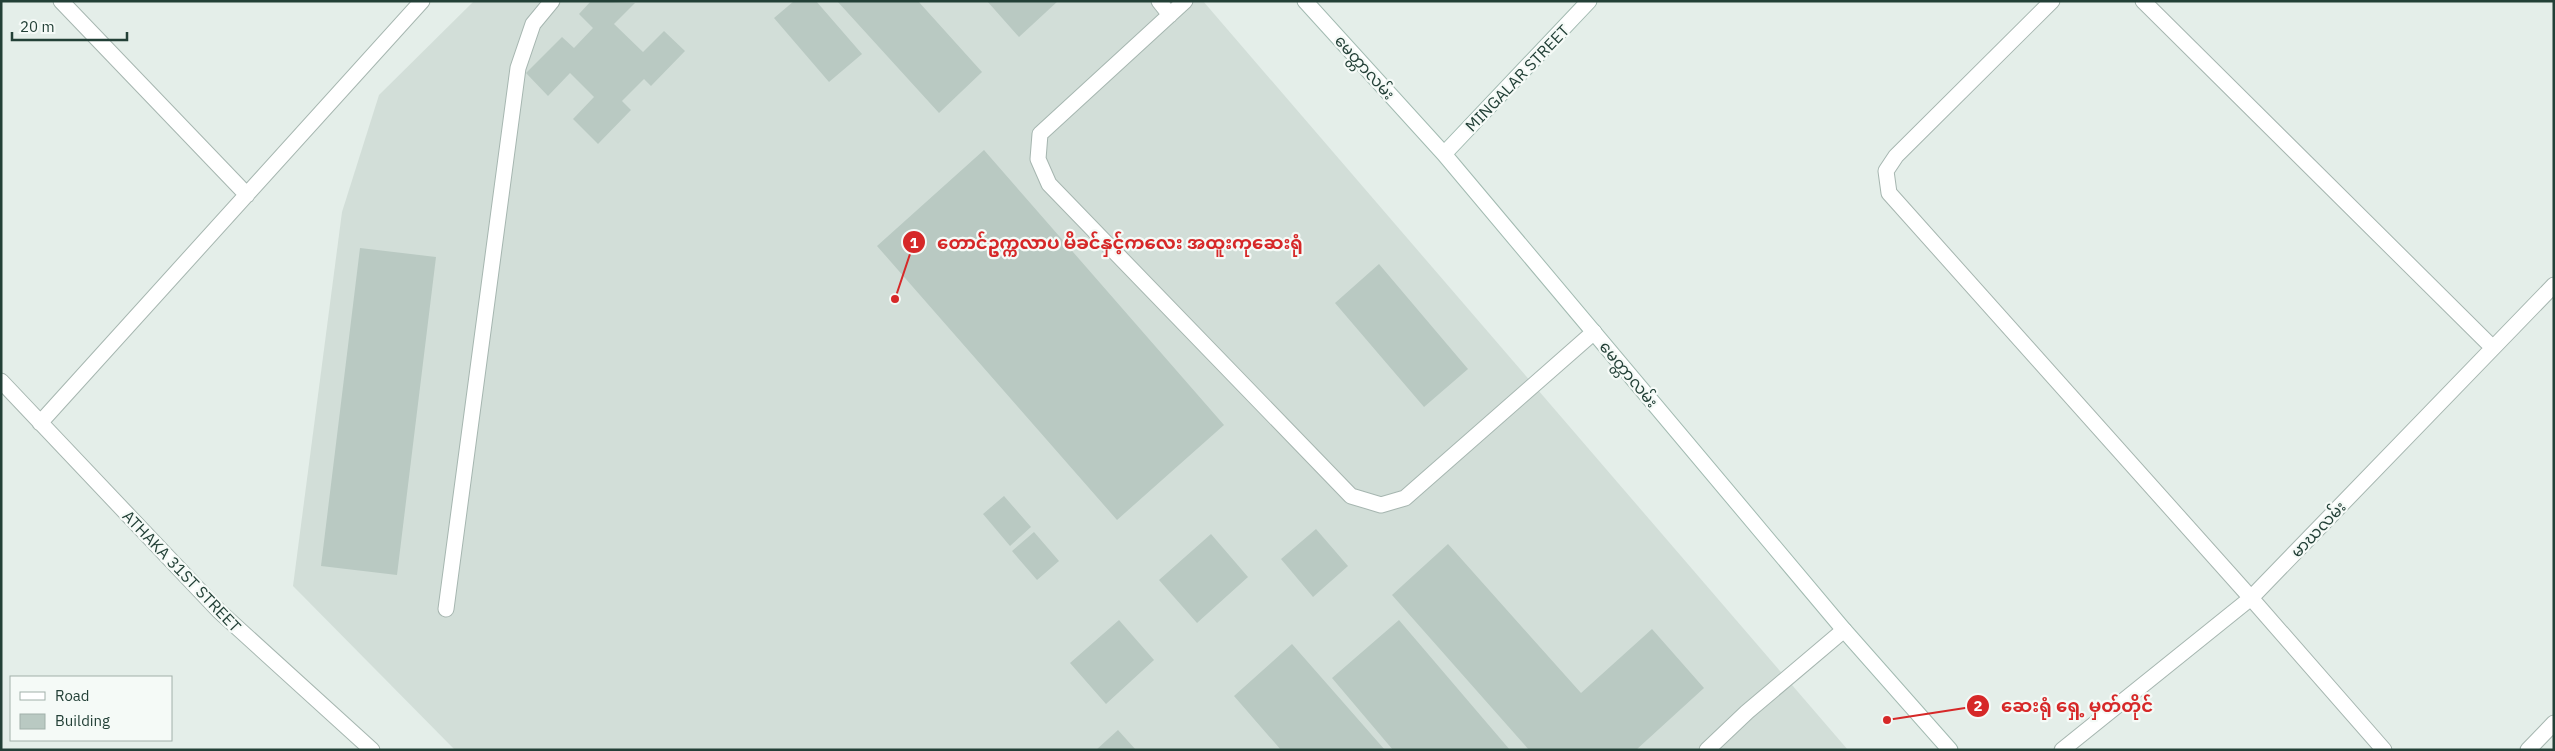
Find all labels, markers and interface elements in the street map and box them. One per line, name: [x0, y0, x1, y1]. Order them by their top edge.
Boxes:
scale bar: [12, 10, 128, 42]
text: 20 m: [20, 17, 55, 36]
street label: MINGALAR STREET: [1461, 20, 1573, 136]
street label: မေတ္တာလမ်း: [1328, 30, 1400, 106]
callout: တောင်ဥက္ကလာပ မိခင်နှင့်ကလေး အထူးကုဆေးရုံ: [902, 226, 1313, 259]
text: တောင်ဥက္ကလာပ မိခင်နှင့်ကလေး အထူးကုဆေးရုံ: [937, 231, 1303, 257]
text: 1: [909, 233, 919, 252]
street label: မေတ္တာလမ်း: [1592, 336, 1663, 414]
street label: မာဃလမ်း: [2286, 496, 2350, 561]
street label: ATHAKA 31ST STREET: [119, 506, 245, 636]
legend: [10, 676, 172, 741]
text: Road: [55, 686, 90, 705]
callout: ဆေးရုံ ရှေ့ မှတ်တိုင်: [1966, 689, 2163, 722]
text: ဆေးရုံ ရှေ့ မှတ်တိုင်: [2001, 694, 2153, 720]
text: 2: [1973, 696, 1983, 715]
text: Building: [55, 711, 110, 730]

